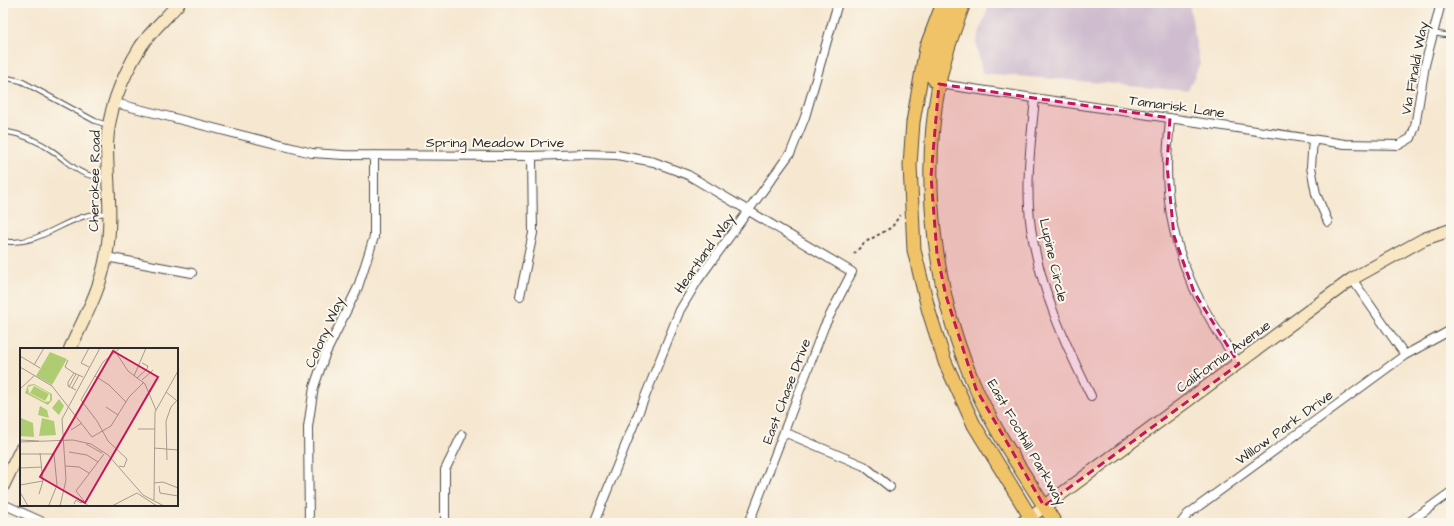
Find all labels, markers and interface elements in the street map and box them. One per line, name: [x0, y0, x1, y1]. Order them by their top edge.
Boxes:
street label: Via Finaldi Way: [1396, 20, 1434, 117]
street label: Tamarisk Lane: [1128, 90, 1226, 124]
street label: Cherokee Road: [84, 130, 106, 232]
street label: Spring Meadow Drive: [426, 133, 565, 153]
street label: Heartland Way: [670, 209, 740, 298]
street label: Lupine Circle: [1034, 216, 1072, 304]
street label: Colony Way: [300, 293, 350, 371]
street label: California Avenue: [1172, 315, 1275, 398]
street label: East Chase Drive: [758, 335, 816, 447]
inset map: [20, 348, 178, 506]
street label: East Foothill Parkway: [982, 376, 1071, 509]
street label: Willow Park Drive: [1232, 385, 1338, 470]

